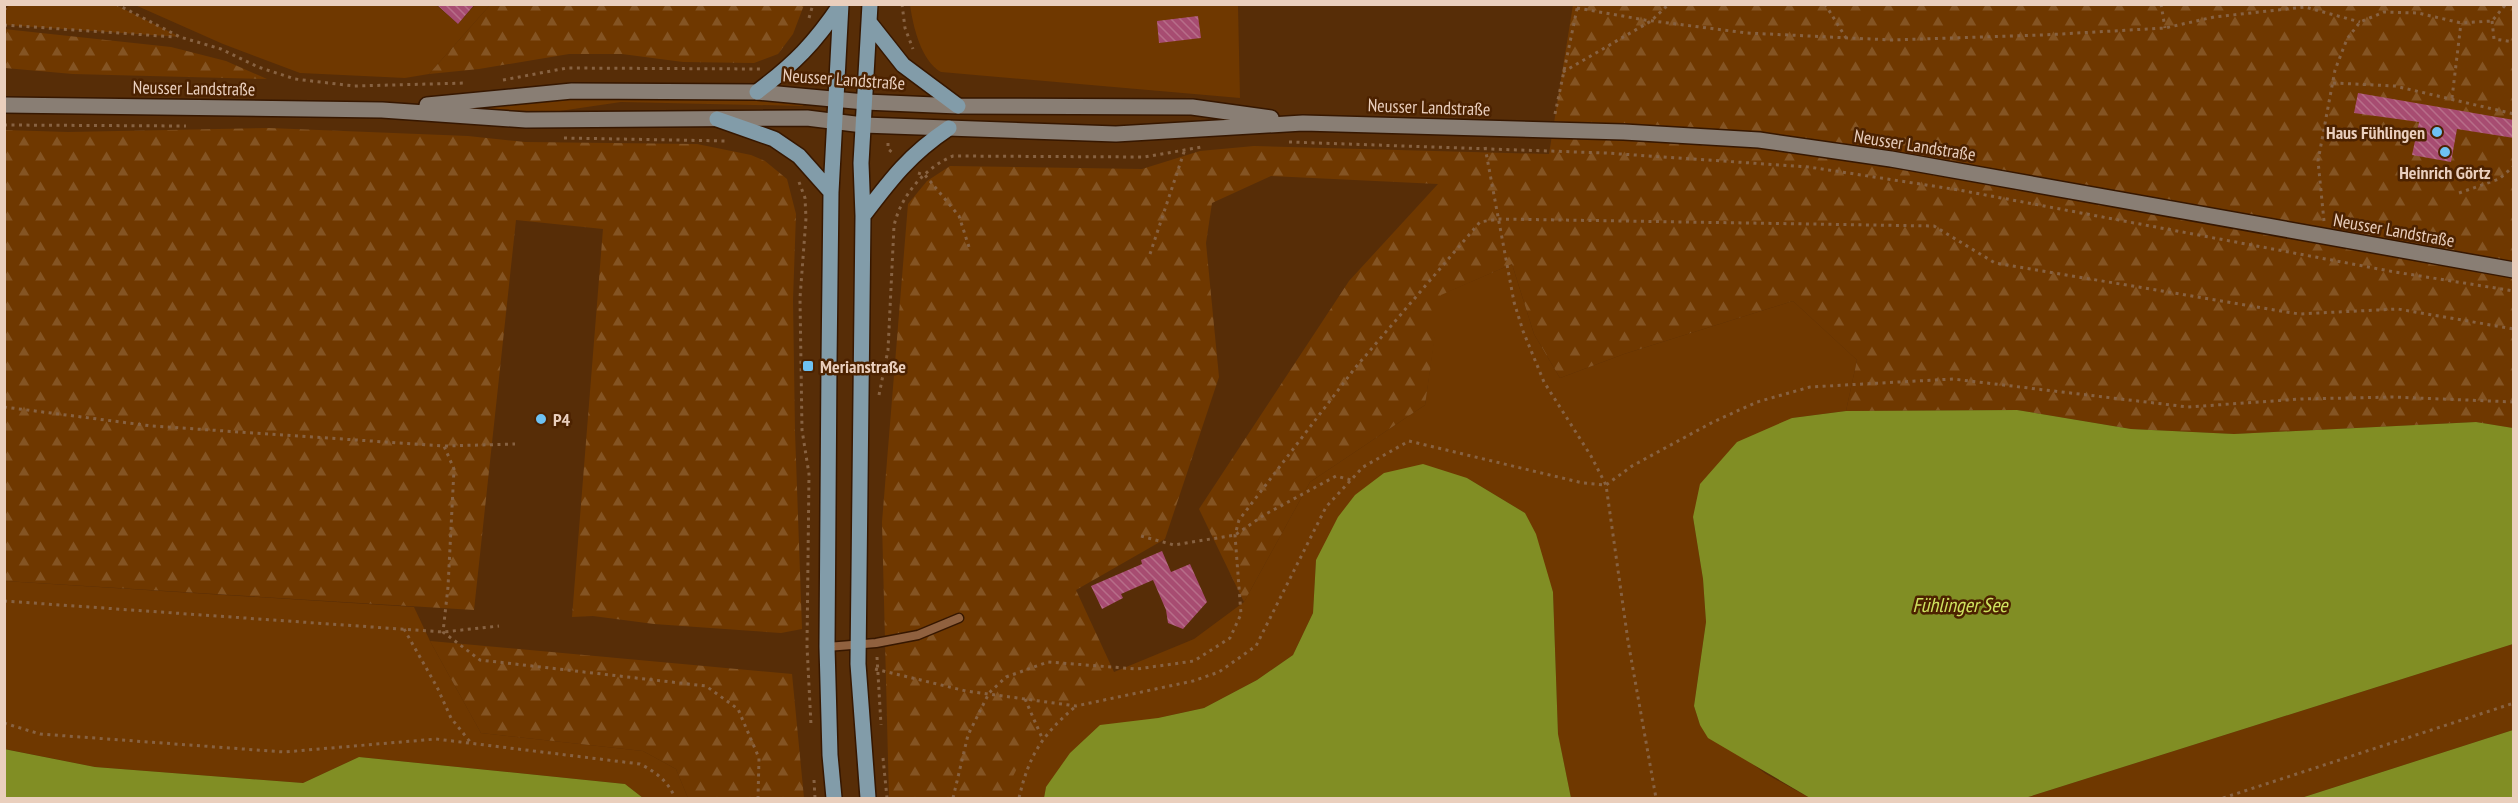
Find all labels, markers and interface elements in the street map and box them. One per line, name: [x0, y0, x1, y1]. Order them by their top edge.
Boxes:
street label: Neusser Landstraße: [782, 63, 906, 95]
street label: Neusser Landstraße: [132, 75, 256, 101]
street label: Neusser Landstraße: [1367, 93, 1491, 121]
place label: Haus Fühlingen: [2326, 121, 2425, 144]
street label: Neusser Landstraße: [1853, 124, 1977, 166]
marker: Haus Fühlingen: [2430, 125, 2444, 139]
marker: Heinrich Görtz: [2438, 145, 2452, 159]
place label: Heinrich Görtz: [2399, 161, 2491, 184]
street label: Neusser Landstraße: [2332, 208, 2456, 252]
place label: Merianstraße: [820, 355, 906, 378]
marker: Merianstraße: [801, 359, 815, 373]
place label: P4: [553, 408, 571, 431]
marker: P4: [534, 412, 548, 426]
water label: Fühlinger See: [1912, 592, 2009, 618]

